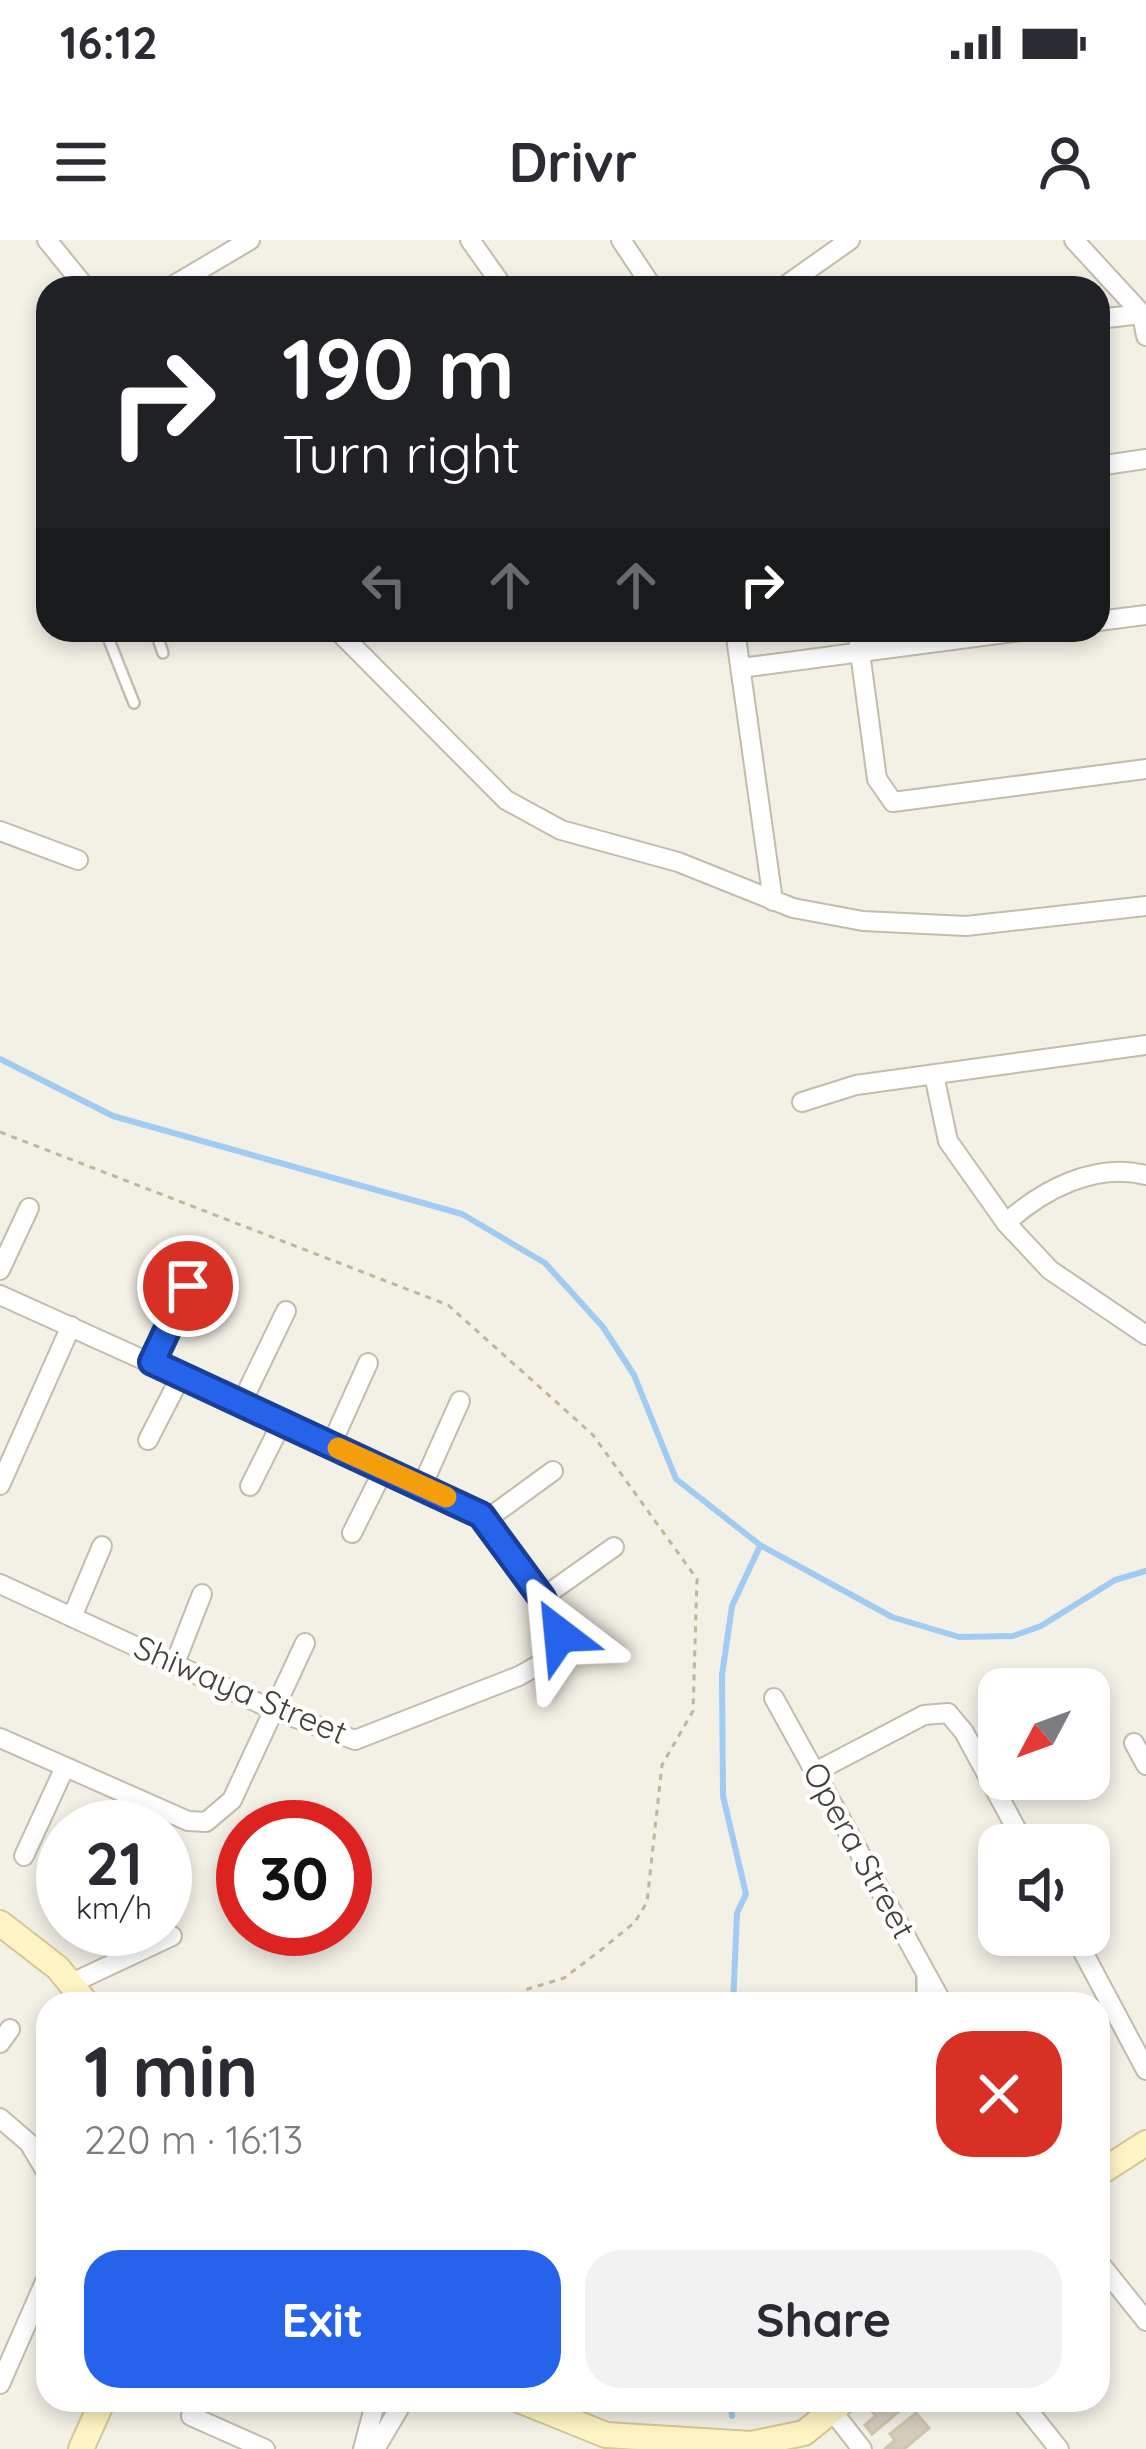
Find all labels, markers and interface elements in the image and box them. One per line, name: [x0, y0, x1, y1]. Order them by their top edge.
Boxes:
text: 16:12: [60, 14, 158, 70]
text: Drivr: [509, 128, 637, 196]
icon: menu: [48, 129, 114, 195]
icon: person: [1032, 129, 1098, 195]
text: 190 m: [282, 315, 515, 420]
icon: right: [84, 324, 240, 480]
text: Turn right: [282, 419, 521, 487]
icon: left: [351, 552, 417, 618]
icon: ahead: [477, 552, 543, 618]
icon: ahead: [603, 552, 669, 618]
icon: right: [729, 552, 795, 618]
pin: [137, 1235, 239, 1337]
icon: arrive: [155, 1253, 221, 1319]
position arrow: [497, 1572, 623, 1698]
street label: Shiwaya Street: [128, 1626, 354, 1752]
north arrow: [978, 1668, 1110, 1800]
map controls: [978, 1668, 1110, 1956]
street label: Opera Street: [795, 1755, 925, 1945]
speed limit sign: 30: [216, 1800, 372, 1956]
button: sound: [978, 1824, 1110, 1956]
text: 21: [85, 1825, 143, 1900]
text: km/h: [76, 1889, 152, 1927]
text: 1 min: [84, 2025, 258, 2115]
button: close: [936, 2031, 1062, 2157]
text: 220 m · 16:13: [84, 2115, 303, 2164]
button: Exit: [84, 2250, 561, 2388]
button: Share: [585, 2250, 1062, 2388]

